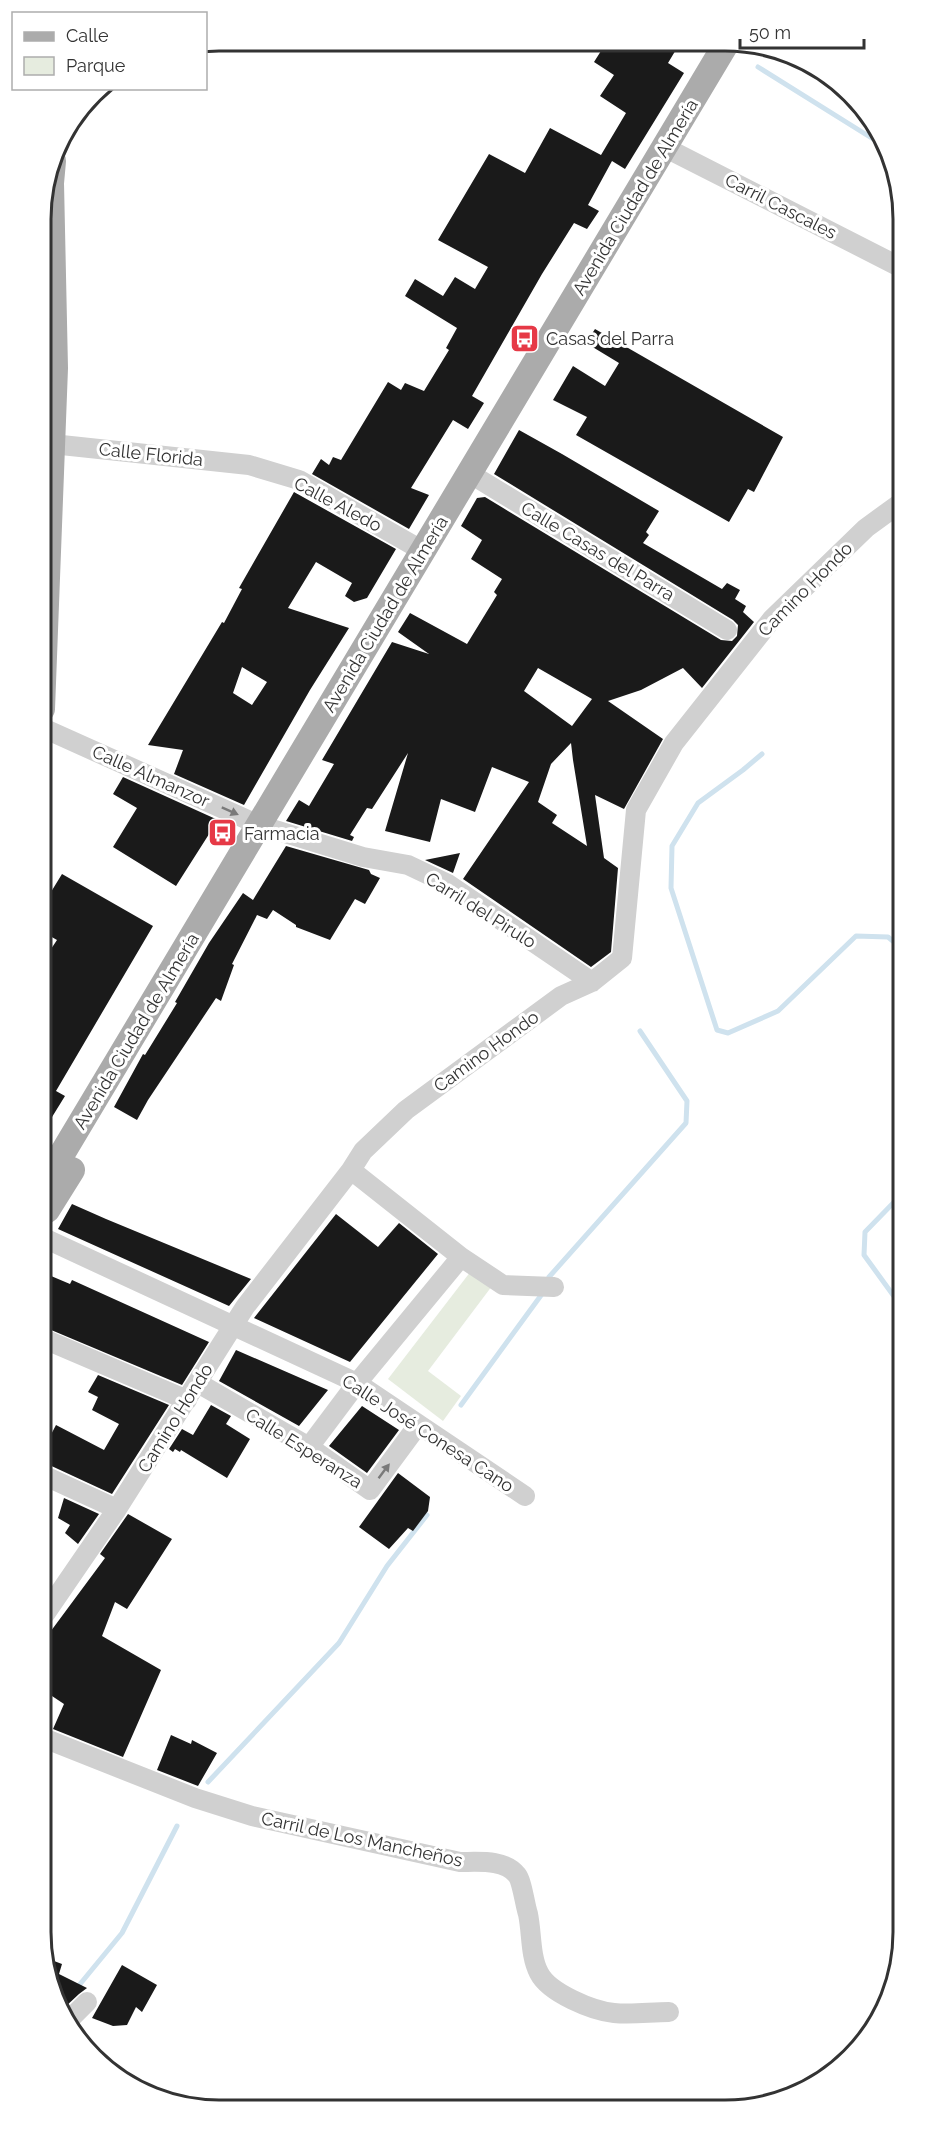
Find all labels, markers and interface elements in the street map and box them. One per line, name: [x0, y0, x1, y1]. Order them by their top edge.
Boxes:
legend: [12, 12, 207, 90]
scale bar: [740, 12, 864, 50]
text: 50 m: [749, 22, 791, 43]
text: Calle: [66, 25, 109, 46]
text: Parque: [66, 55, 126, 76]
street label: Avenida Ciudad de Almería: [568, 95, 702, 299]
street label: Carril Cascales: [722, 169, 841, 243]
bus stop icon: Casas del Parra: [509, 322, 541, 354]
place label: Casas del Parra: [546, 328, 674, 349]
street label: Calle Florida: [98, 438, 204, 470]
street label: Calle Aledo: [291, 472, 386, 536]
street label: Calle Casas del Parra: [518, 497, 678, 605]
street label: Avenida Ciudad de Almería: [318, 512, 452, 716]
street label: Camino Hondo: [753, 537, 857, 641]
street label: Calle Almanzor: [89, 741, 214, 812]
one-way arrow: [222, 807, 239, 816]
bus stop icon: Farmacia: [207, 817, 239, 849]
place label: Farmacia: [244, 823, 320, 844]
street label: Carril del Pirulo: [422, 868, 540, 952]
street label: Avenida Ciudad de Almería: [69, 929, 203, 1133]
street label: Camino Hondo: [429, 1006, 543, 1096]
street label: Camino Hondo: [133, 1359, 217, 1476]
street label: Calle José Conesa Cano: [338, 1370, 518, 1496]
street label: Calle Esperanza: [242, 1404, 366, 1492]
one-way arrow: [378, 1464, 390, 1480]
street label: Carril de Los Mancheños: [259, 1807, 465, 1871]

